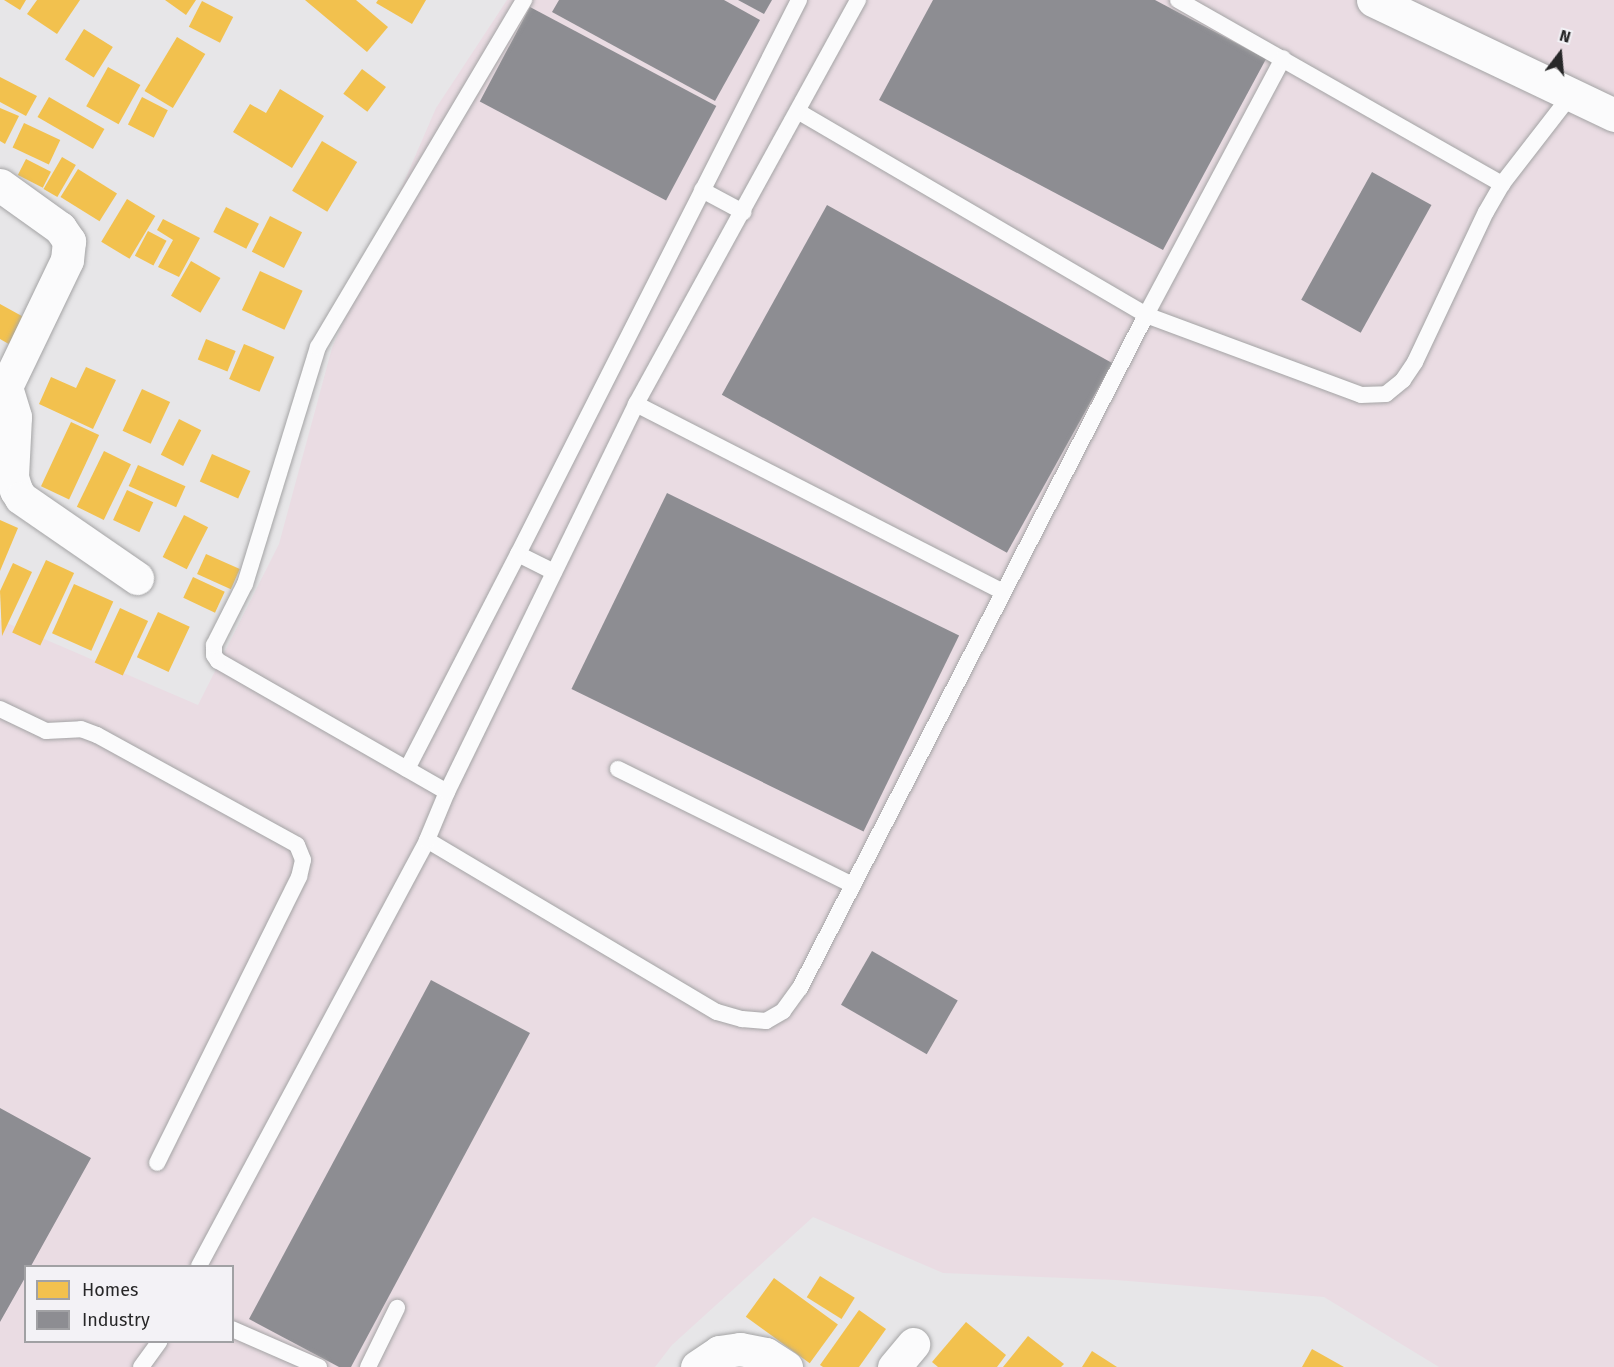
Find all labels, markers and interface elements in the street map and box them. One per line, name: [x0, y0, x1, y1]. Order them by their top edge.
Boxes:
north arrow: [1530, 24, 1590, 84]
text: N: [1557, 26, 1573, 47]
legend: [24, 1265, 234, 1343]
text: Homes: [82, 1279, 138, 1301]
text: Industry: [82, 1309, 150, 1331]

